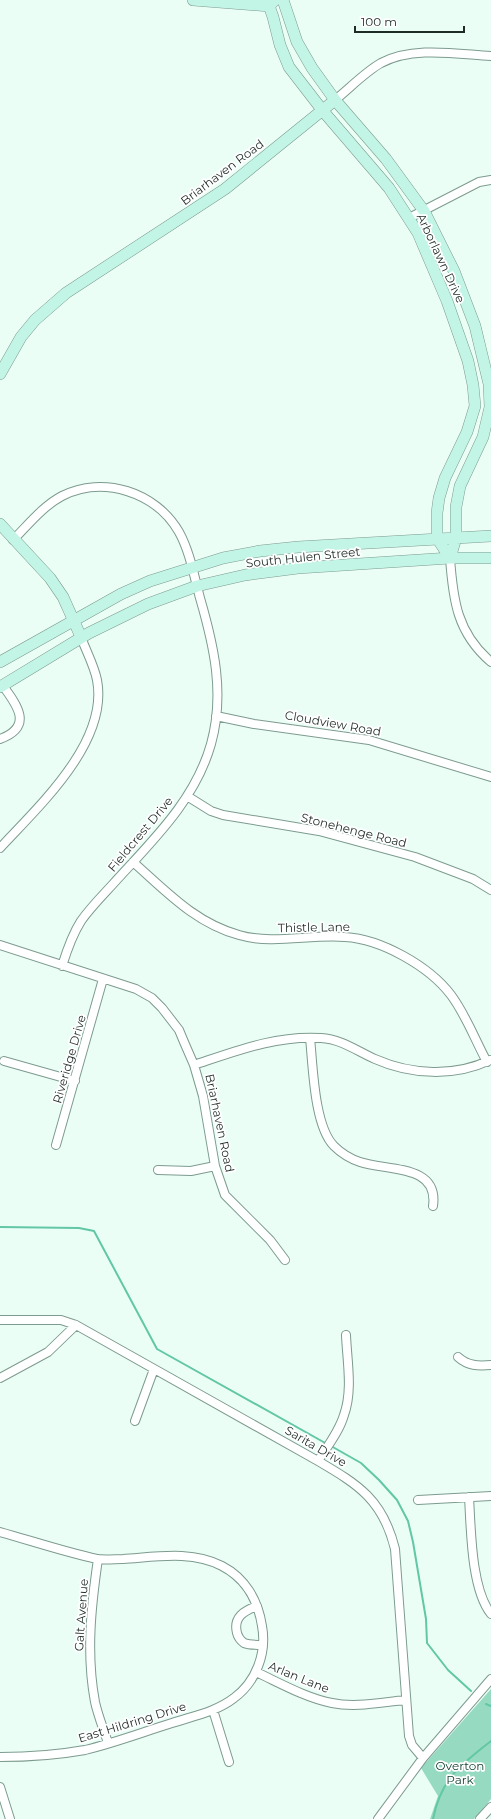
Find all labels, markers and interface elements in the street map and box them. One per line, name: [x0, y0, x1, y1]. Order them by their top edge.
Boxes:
scale bar: [355, 8, 464, 34]
text: 100 m: [361, 14, 397, 29]
street label: Briarhaven Road: [178, 136, 266, 208]
street label: Arborlawn Drive: [414, 211, 468, 305]
street label: South Hulen Street: [245, 544, 361, 570]
street label: Cloudview Road: [284, 707, 382, 739]
street label: Fieldcrest Drive: [104, 793, 176, 875]
street label: Stonehenge Road: [300, 810, 408, 850]
street label: Thistle Lane: [278, 919, 350, 935]
street label: Riveridge Drive: [49, 1013, 89, 1105]
street label: Briarhaven Road: [202, 1072, 238, 1174]
street label: Sarita Drive: [283, 1422, 349, 1470]
street label: Galt Avenue: [71, 1578, 91, 1652]
street label: Arlan Lane: [266, 1658, 332, 1696]
street label: East Hildring Drive: [76, 1698, 188, 1746]
park label: Overton Park: [436, 1758, 484, 1787]

